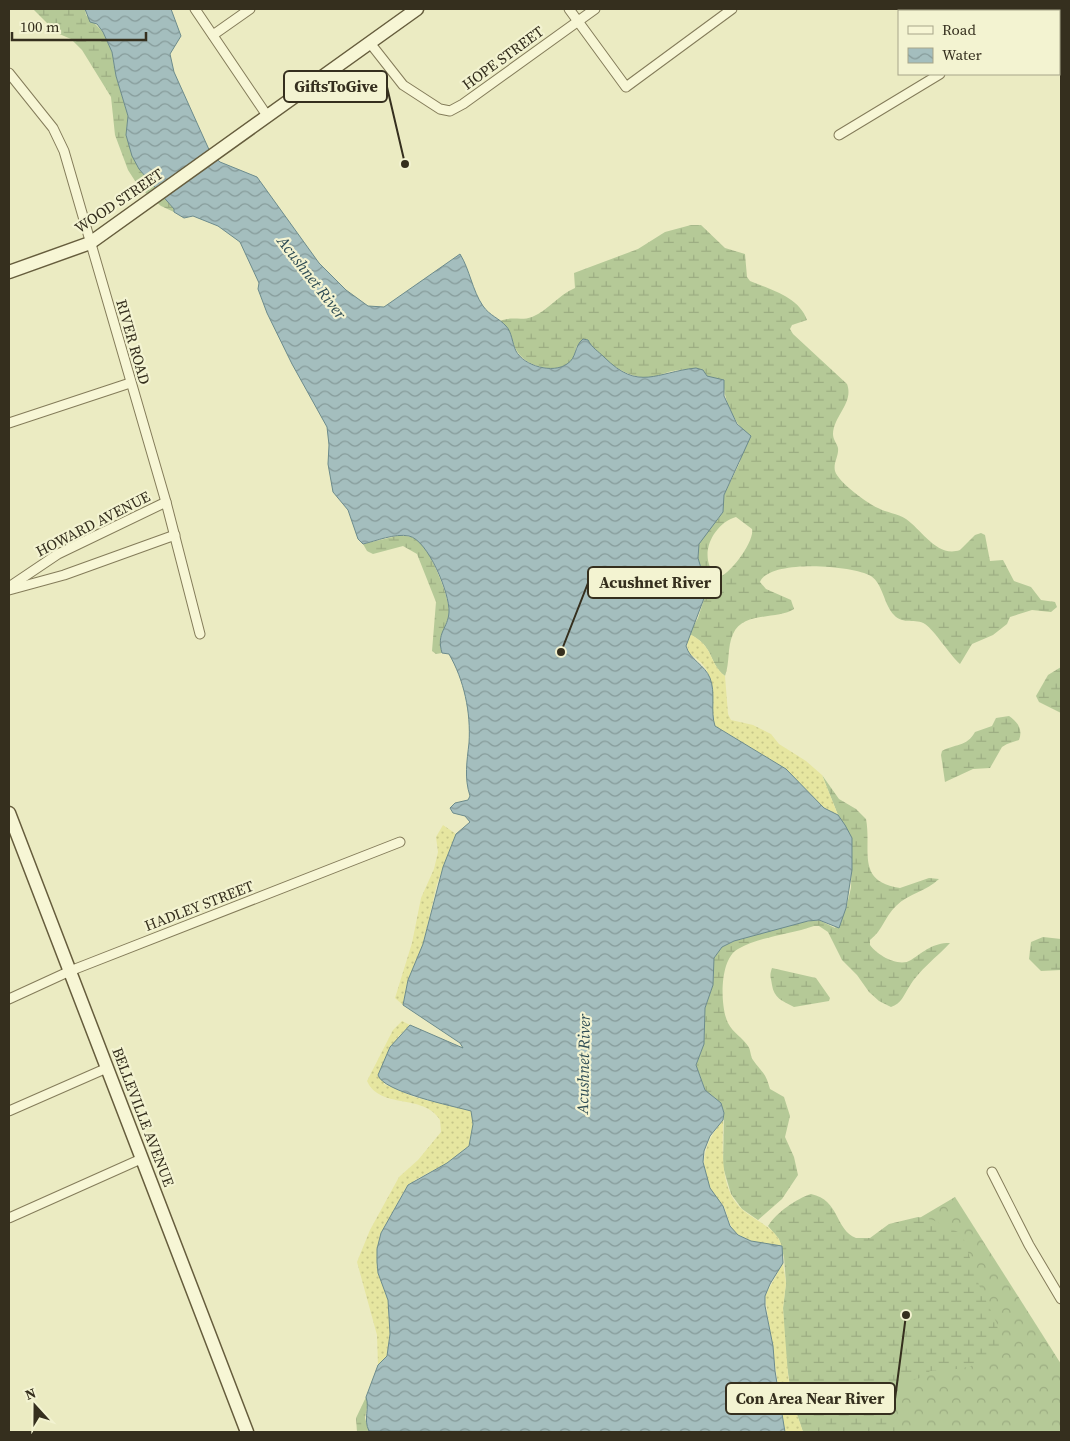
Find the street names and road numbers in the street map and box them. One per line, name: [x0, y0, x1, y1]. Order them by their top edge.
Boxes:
street label: HOPE STREET: [458, 21, 548, 94]
street label: WOOD STREET: [70, 163, 167, 238]
street label: RIVER ROAD: [111, 297, 156, 387]
street label: HOWARD AVENUE: [32, 486, 154, 562]
street label: HADLEY STREET: [141, 875, 256, 936]
street label: BELLEVILLE AVENUE: [107, 1044, 180, 1190]

